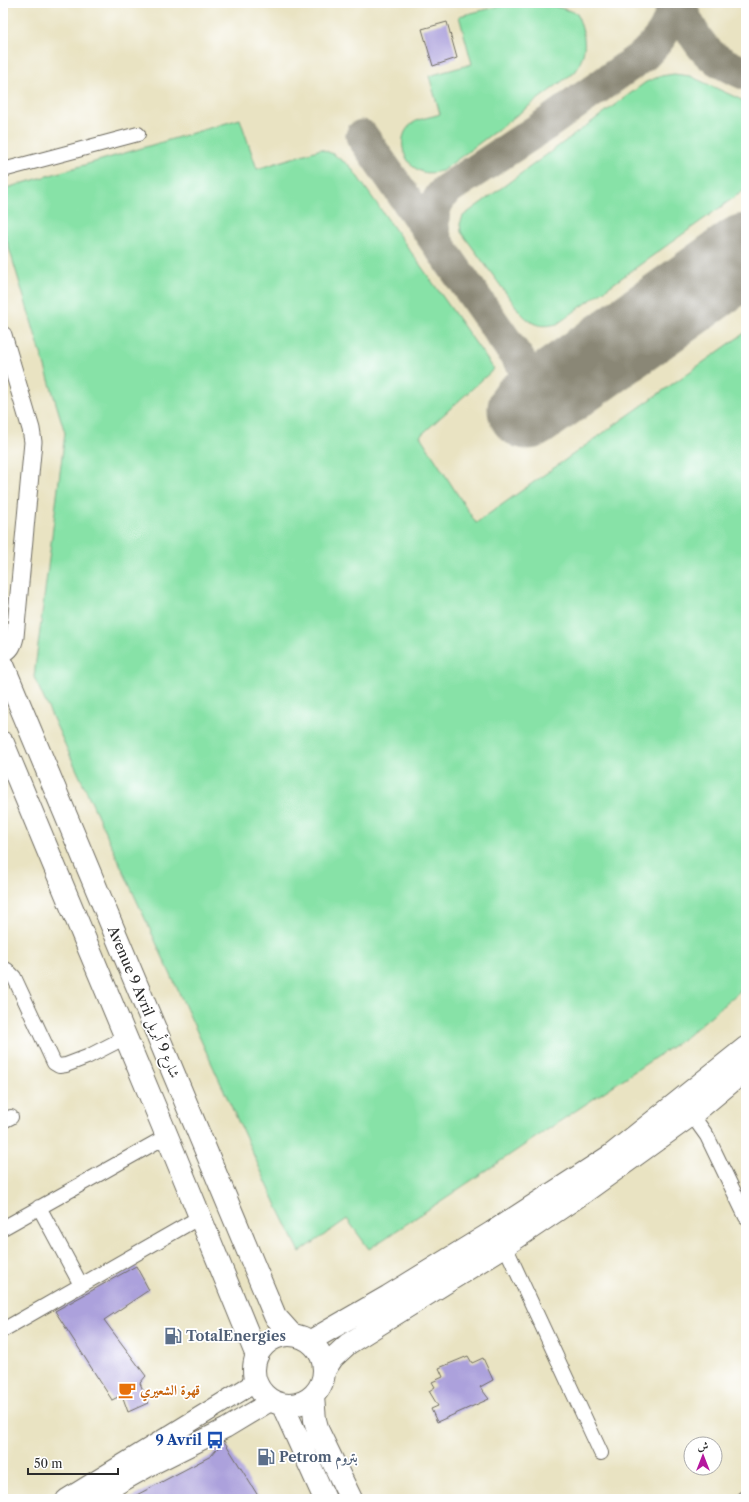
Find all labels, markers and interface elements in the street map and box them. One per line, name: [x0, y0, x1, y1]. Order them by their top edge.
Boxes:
street label: Avenue 9 Avril شارع 9 أبريل: [101, 922, 185, 1082]
fuel station icon: TotalEnergies: [163, 1326, 183, 1346]
place label: TotalEnergies: [186, 1327, 286, 1345]
cafe icon: قهوة الشعيري: [117, 1380, 137, 1400]
place label: قهوة الشعيري: [140, 1381, 200, 1402]
bus stop icon: 9 Avril: [205, 1430, 225, 1450]
place label: 9 Avril: [155, 1431, 202, 1449]
north arrow: [683, 1436, 723, 1476]
text: ش: [698, 1439, 709, 1453]
fuel station icon: Petrom بتروم: [256, 1447, 276, 1467]
place label: Petrom بتروم: [279, 1448, 358, 1470]
scale bar: [28, 1450, 118, 1476]
text: 50 m: [34, 1456, 63, 1471]

